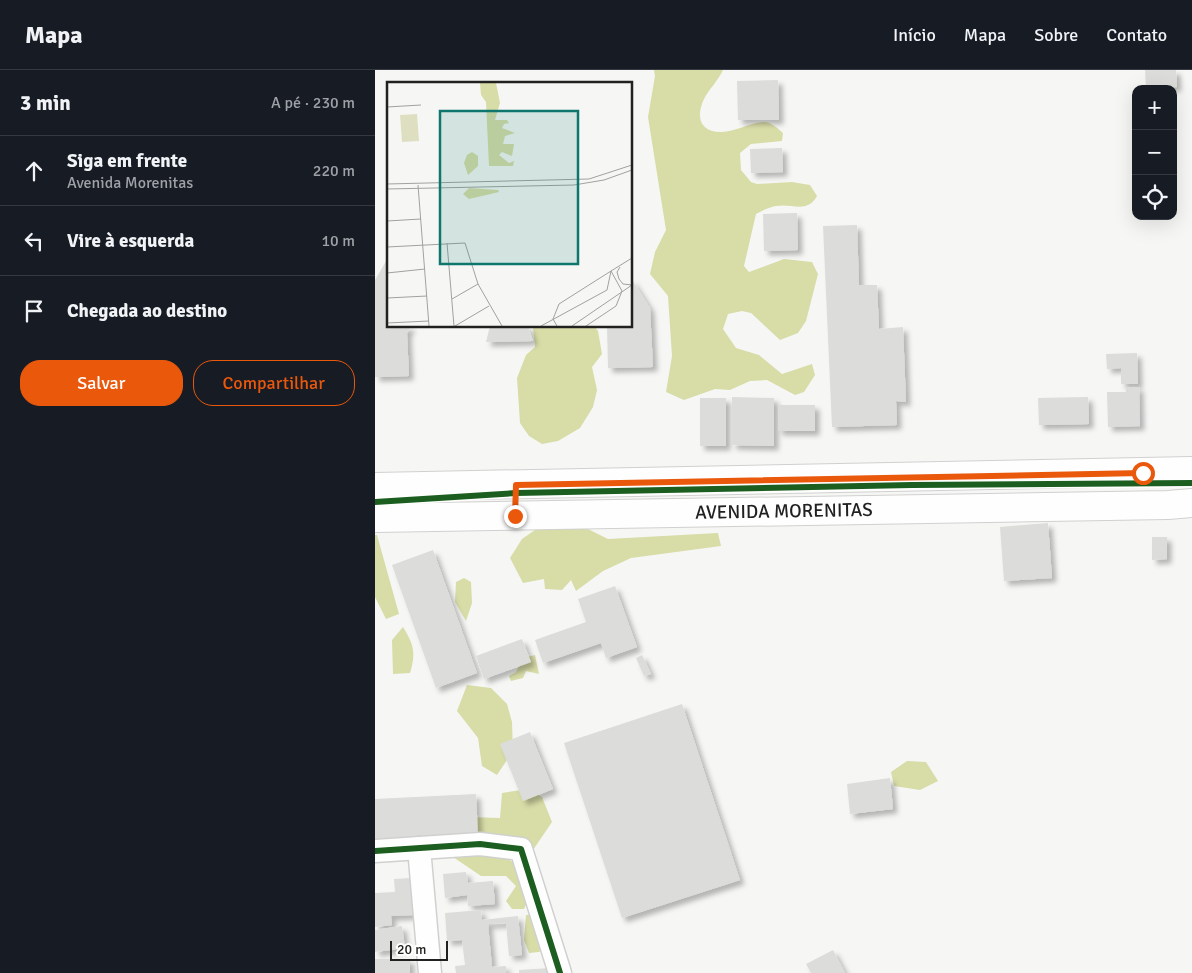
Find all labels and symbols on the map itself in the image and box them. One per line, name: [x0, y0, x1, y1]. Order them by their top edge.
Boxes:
inset map: [387, 82, 633, 328]
route start: [1132, 462, 1155, 485]
street label: AVENIDA MORENITAS: [695, 498, 873, 525]
route end: [504, 505, 527, 528]
scale bar: [390, 938, 447, 961]

